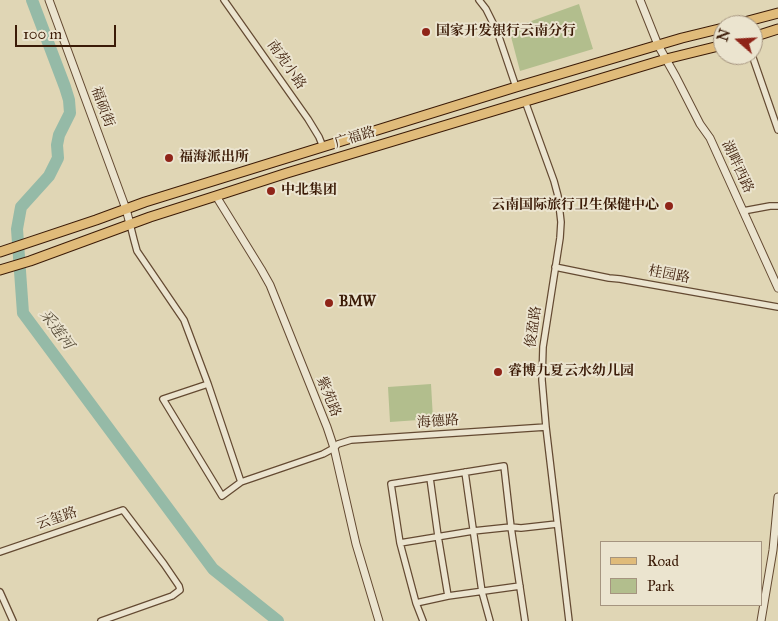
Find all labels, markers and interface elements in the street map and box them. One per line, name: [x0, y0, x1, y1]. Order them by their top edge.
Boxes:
scale bar: [18, 15, 119, 47]
north arrow: [713, 15, 763, 65]
place label: 国家开发银行云南分行: [436, 24, 576, 40]
text: 100 m: [23, 25, 62, 43]
marker: 国家开发银行云南分行: [420, 26, 432, 38]
text: N: [714, 27, 734, 44]
street label: 南苑小路: [263, 37, 309, 93]
street label: 福硕街: [87, 84, 117, 130]
street label: 广福路: [332, 124, 378, 152]
street label: 湖畔西路: [718, 138, 756, 196]
place label: 福海派出所: [179, 150, 249, 166]
marker: 福海派出所: [163, 152, 175, 164]
place label: 中北集团: [281, 183, 337, 199]
marker: 中北集团: [265, 185, 277, 197]
place label: 云南国际旅行卫生保健中心: [491, 198, 659, 214]
marker: 云南国际旅行卫生保健中心: [663, 200, 675, 212]
street label: 桂园路: [647, 263, 691, 287]
place label: BMW: [339, 295, 376, 311]
marker: BMW: [323, 297, 335, 309]
street label: 俊盈路: [523, 305, 545, 349]
water label: 采莲河: [35, 307, 77, 353]
place label: 睿博九夏云水幼儿园: [508, 364, 634, 380]
marker: 睿博九夏云水幼儿园: [492, 366, 504, 378]
street label: 紫苑路: [312, 374, 344, 420]
street label: 海德路: [416, 412, 460, 432]
street label: 云玺路: [34, 504, 80, 534]
legend: [600, 541, 763, 606]
text: Road: [647, 552, 679, 570]
text: Park: [647, 577, 674, 595]

